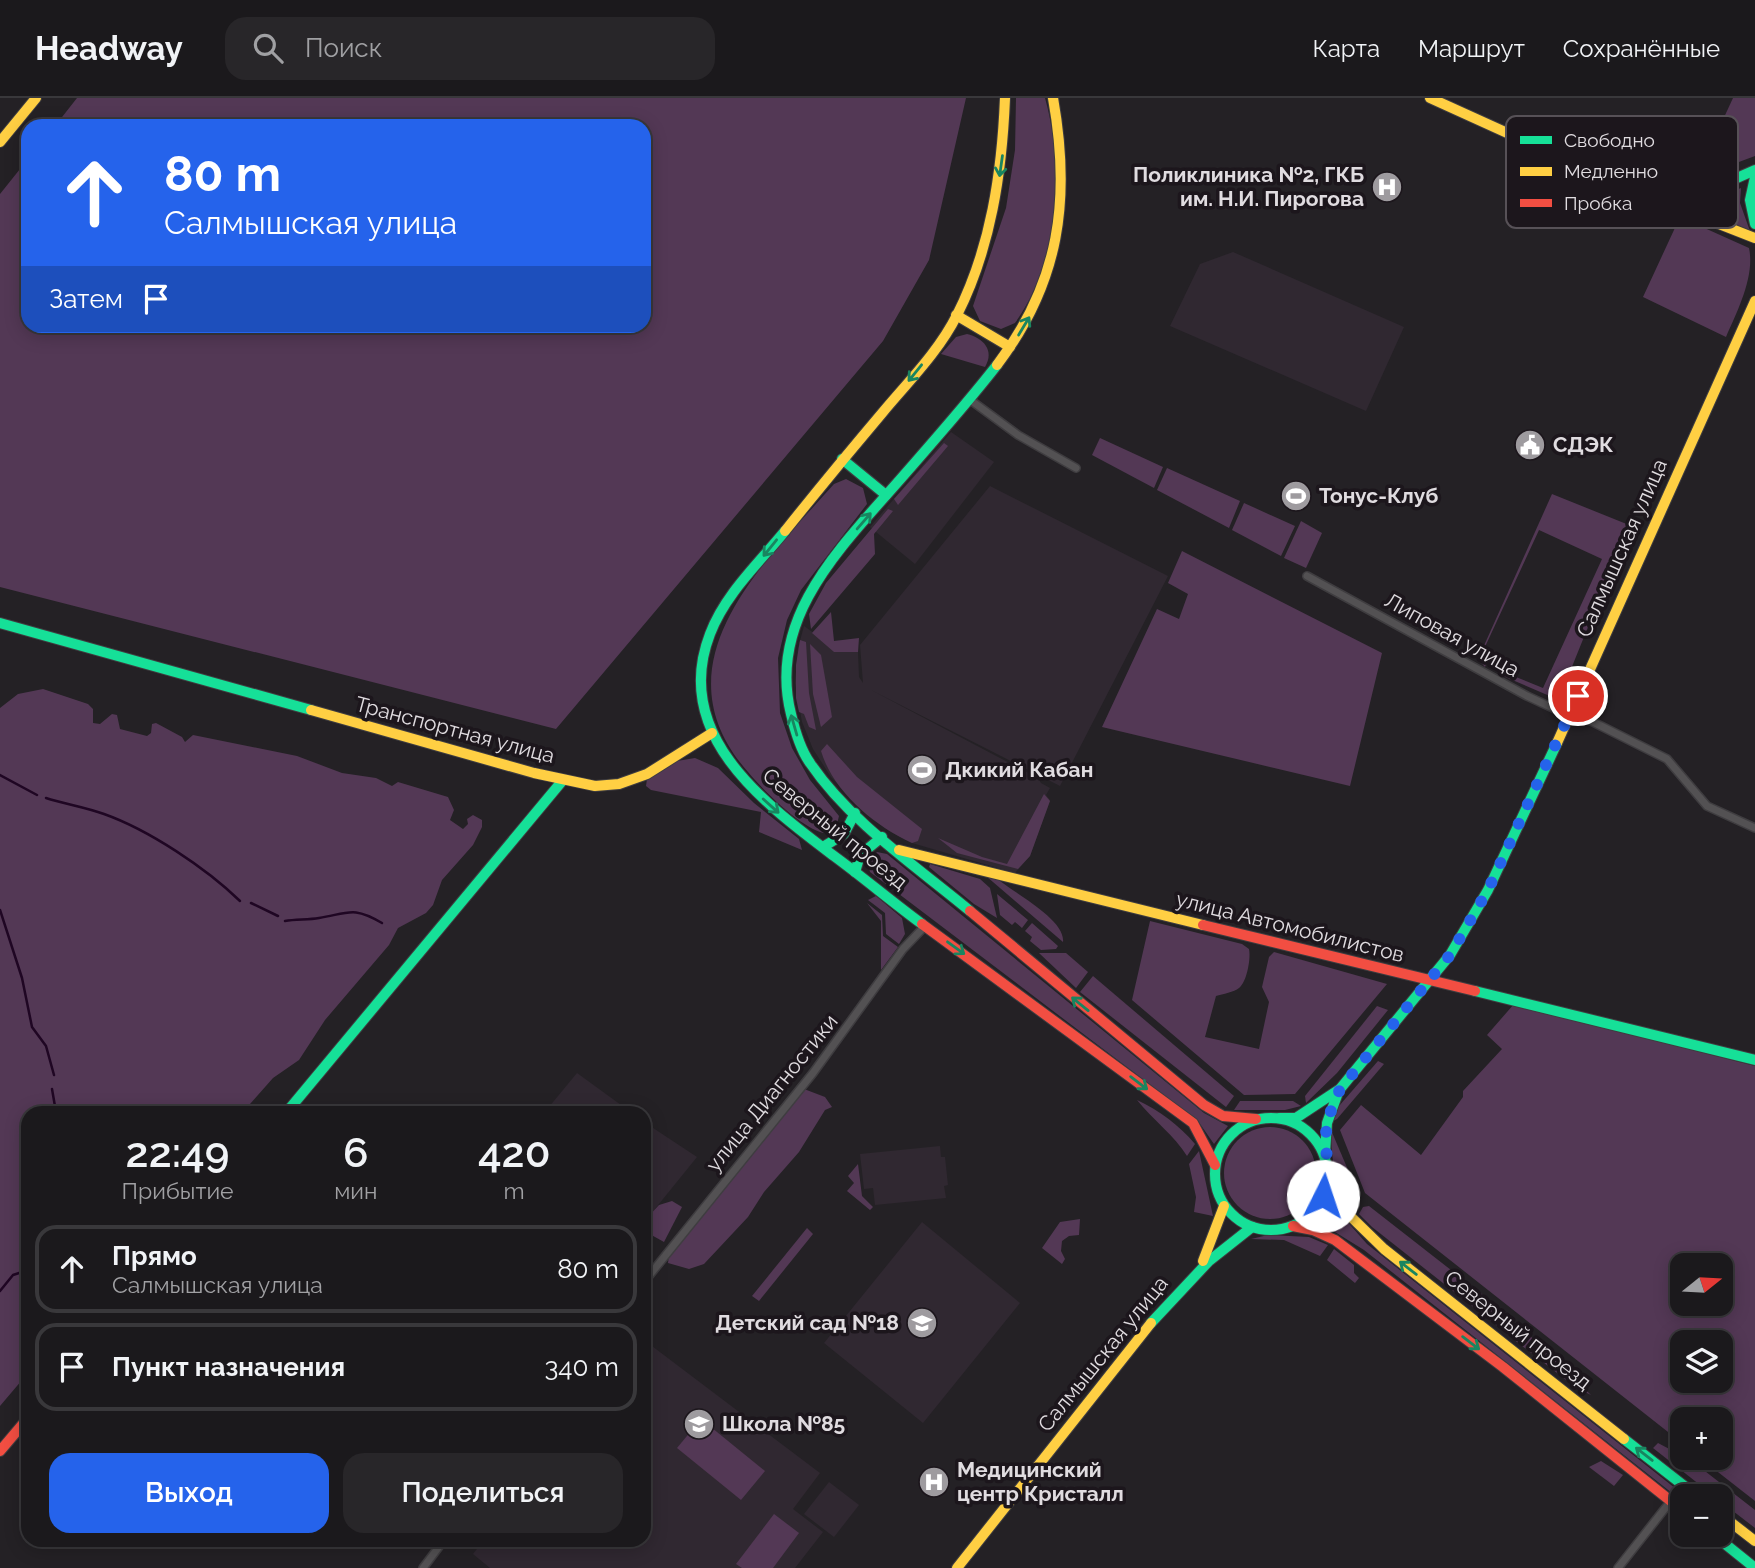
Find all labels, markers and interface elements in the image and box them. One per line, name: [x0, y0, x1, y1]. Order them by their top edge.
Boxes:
search box: [225, 17, 715, 80]
text: Headway: [35, 29, 183, 68]
icon: search: [249, 29, 287, 67]
text: Поиск: [305, 33, 382, 63]
text: Карта: [1312, 34, 1380, 63]
text: Маршрут: [1418, 34, 1525, 63]
text: Сохранённые: [1563, 34, 1720, 63]
legend: [1506, 116, 1738, 228]
text: Свободно: [1564, 129, 1655, 151]
text: 80 m: [164, 145, 281, 202]
icon: ahead: [49, 147, 140, 238]
one-way arrow: [994, 154, 1007, 177]
text: Медленно: [1564, 160, 1658, 182]
place label: Поликлиника №2, ГКБ им. Н.И. Пирогова: [1133, 162, 1364, 211]
hospital icon: Поликлиника №2, ГКБ им. Н.И. Пирогова: [1370, 170, 1404, 204]
text: Пробка: [1564, 192, 1632, 214]
text: Салмышская улица: [164, 204, 457, 241]
icon: arrive: [137, 280, 175, 318]
text: Затем: [49, 284, 123, 314]
one-way arrow: [1017, 317, 1031, 337]
one-way arrow: [908, 364, 923, 382]
public building icon: СДЭК: [1513, 428, 1547, 462]
place label: СДЭК: [1553, 432, 1614, 457]
street label: Салмышская улица: [1571, 455, 1672, 641]
sports icon: Тонус-Клуб: [1279, 479, 1313, 513]
place label: Тонус-Клуб: [1319, 483, 1438, 508]
one-way arrow: [856, 512, 872, 530]
one-way arrow: [762, 539, 778, 557]
street label: Липовая улица: [1381, 587, 1524, 682]
pin: [1548, 666, 1608, 726]
icon: arrive: [1559, 677, 1597, 715]
street label: Транспортная улица: [353, 691, 558, 768]
one-way arrow: [787, 714, 800, 737]
sports icon: Дкикий Кабан: [905, 753, 939, 787]
place label: Дкикий Кабан: [945, 757, 1093, 782]
street label: Северный проезд: [758, 763, 913, 895]
one-way arrow: [762, 798, 780, 814]
street label: улица Автомобилистов: [1173, 886, 1407, 967]
one-way arrow: [946, 941, 965, 955]
one-way arrow: [1071, 996, 1089, 1011]
street label: улица Диагностики: [701, 1009, 843, 1176]
one-way arrow: [1129, 1075, 1148, 1090]
text: 22:49: [126, 1128, 230, 1177]
text: 6: [343, 1128, 368, 1177]
text: 420: [478, 1128, 550, 1177]
position arrow: [1286, 1159, 1360, 1233]
text: Прибытие: [122, 1177, 234, 1204]
text: мин: [334, 1177, 377, 1204]
text: m: [504, 1177, 525, 1204]
text: Прямо: [112, 1241, 197, 1271]
icon: ahead: [53, 1250, 91, 1288]
north arrow: [1670, 1253, 1732, 1316]
map controls: [1670, 1253, 1733, 1547]
text: 80 m: [557, 1254, 619, 1284]
one-way arrow: [1399, 1260, 1417, 1275]
street label: Северный проезд: [1440, 1265, 1597, 1395]
text: Салмышская улица: [112, 1271, 323, 1298]
street label: Салмышская улица: [1032, 1271, 1173, 1436]
school or university icon: Детский сад №18: [905, 1306, 939, 1340]
place label: Детский сад №18: [715, 1310, 899, 1335]
button: layers: [1670, 1330, 1733, 1393]
one-way arrow: [1462, 1335, 1480, 1350]
icon: arrive: [53, 1348, 91, 1386]
text: Пункт назначения: [112, 1352, 345, 1382]
text: 340 m: [544, 1352, 619, 1382]
school or university icon: Школа №85: [682, 1407, 716, 1441]
button: +: [1670, 1407, 1733, 1470]
place label: Школа №85: [722, 1411, 845, 1436]
one-way arrow: [1635, 1447, 1653, 1462]
button: Выход: [49, 1453, 329, 1533]
button: Поделиться: [343, 1453, 623, 1533]
place label: Медицинский центр Кристалл: [957, 1457, 1124, 1506]
hospital icon: Медицинский центр Кристалл: [917, 1465, 951, 1499]
button: −: [1670, 1484, 1733, 1547]

